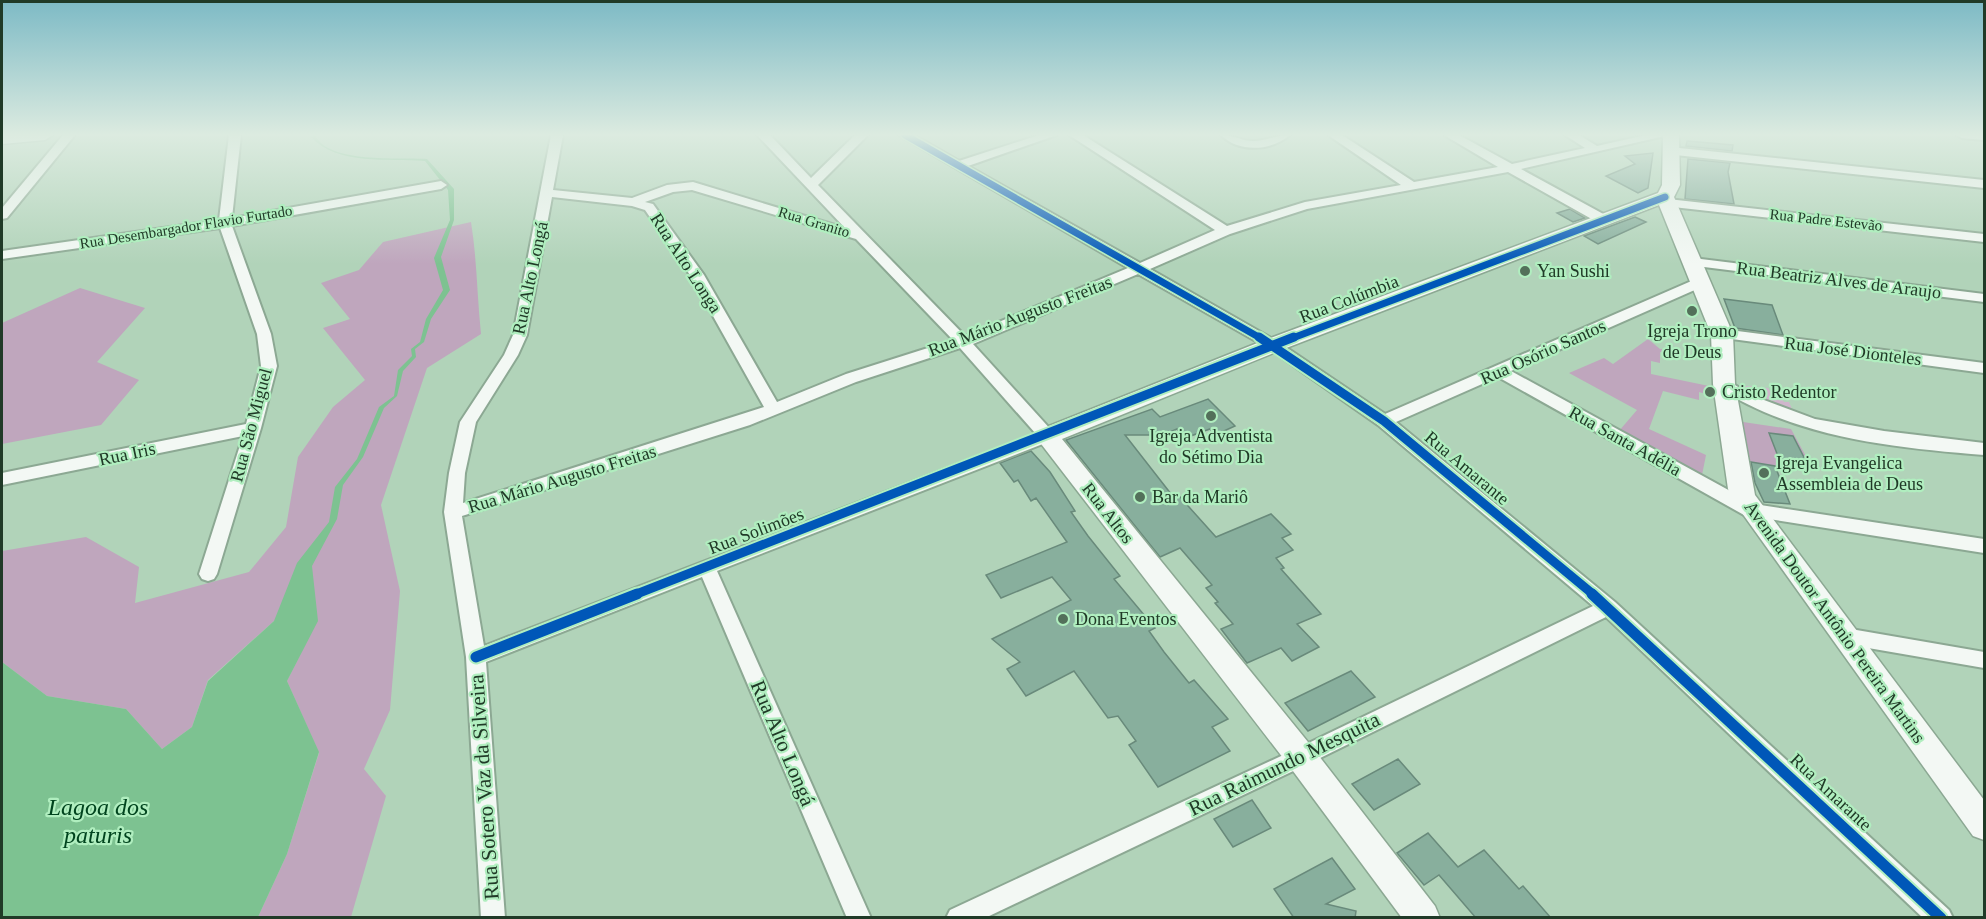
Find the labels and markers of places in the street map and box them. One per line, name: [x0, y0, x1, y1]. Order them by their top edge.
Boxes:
place label: Yan Sushi: [1537, 261, 1610, 281]
marker: Yan Sushi: [1518, 264, 1532, 278]
marker: Igreja Trono de Deus: [1685, 304, 1699, 318]
place label: Igreja Trono de Deus: [1647, 321, 1737, 362]
place label: Cristo Redentor: [1722, 382, 1837, 402]
marker: Cristo Redentor: [1703, 385, 1717, 399]
marker: Igreja Adventista do Sétimo Dia: [1204, 409, 1218, 423]
place label: Igreja Adventista do Sétimo Dia: [1149, 426, 1273, 467]
place label: Igreja Evangelica Assembleia de Deus: [1776, 453, 1923, 494]
marker: Igreja Evangelica Assembleia de Deus: [1757, 466, 1771, 480]
place label: Bar da Mariô: [1152, 487, 1248, 507]
marker: Bar da Mariô: [1133, 490, 1147, 504]
place label: Dona Eventos: [1075, 609, 1176, 629]
marker: Dona Eventos: [1056, 612, 1070, 626]

